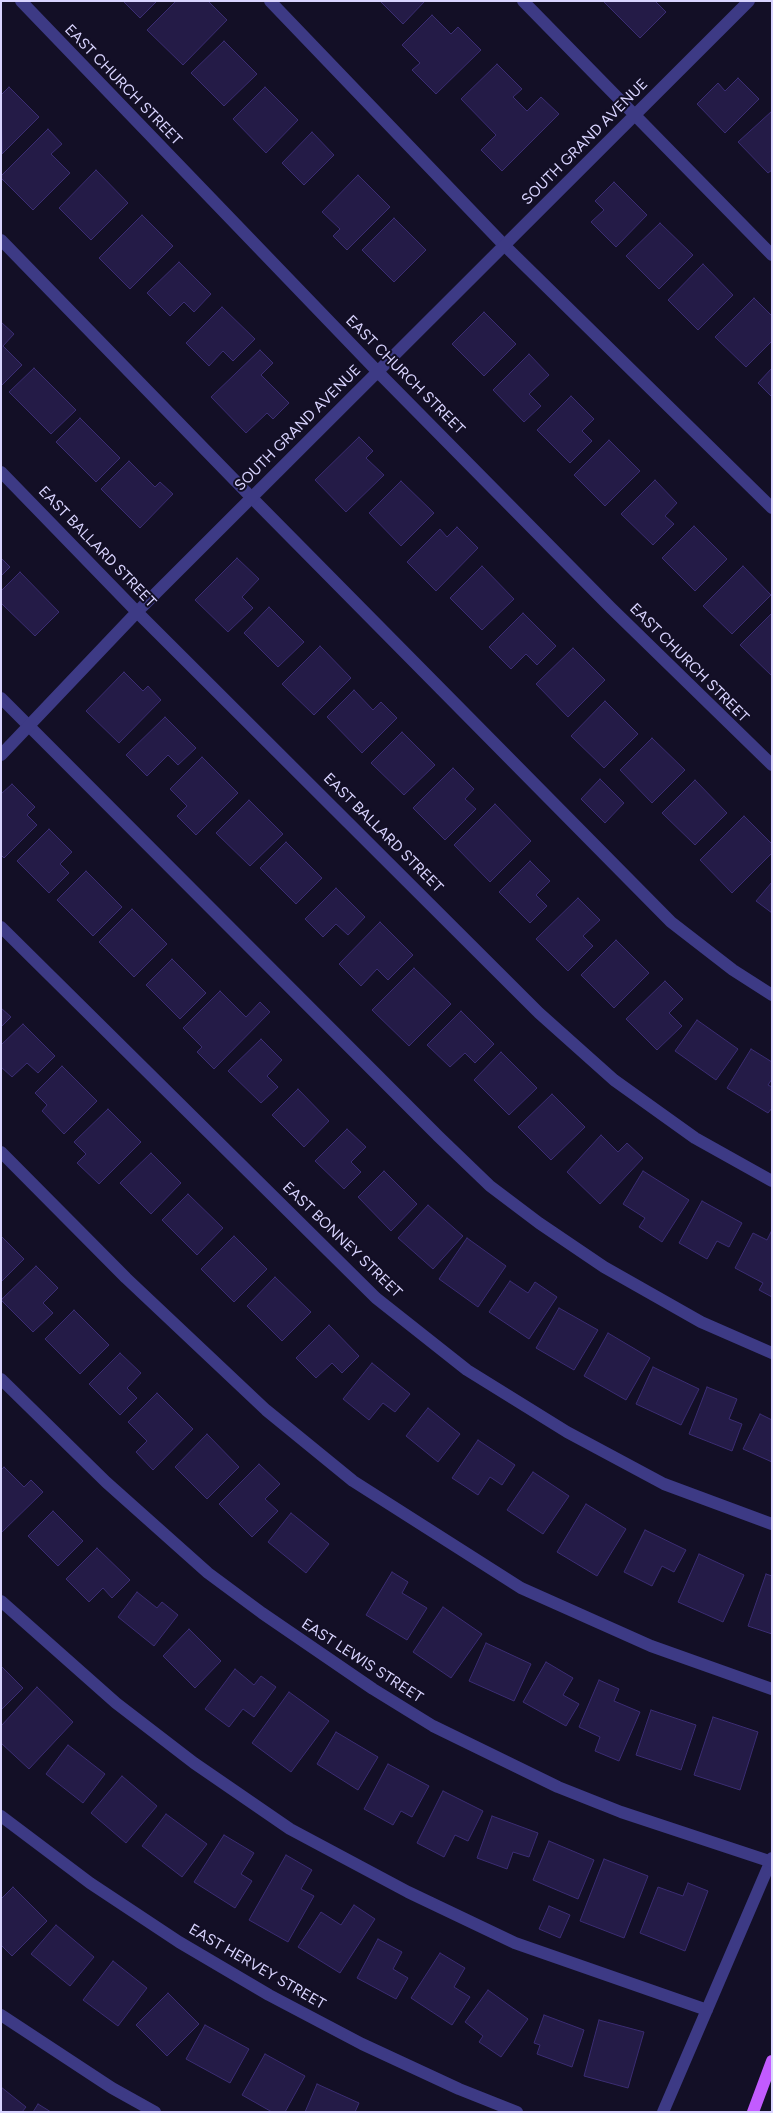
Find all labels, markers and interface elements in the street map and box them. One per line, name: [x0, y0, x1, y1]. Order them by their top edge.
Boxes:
street label: EAST CHURCH STREET: [61, 21, 185, 149]
street label: SOUTH GRAND AVENUE: [518, 75, 652, 209]
street label: EAST CHURCH STREET: [342, 312, 468, 438]
street label: SOUTH GRAND AVENUE: [231, 361, 365, 495]
street label: EAST BALLARD STREET: [34, 483, 160, 611]
street label: EAST CHURCH STREET: [626, 600, 752, 726]
street label: EAST BALLARD STREET: [319, 769, 447, 897]
street label: EAST BONNEY STREET: [279, 1178, 405, 1302]
street label: EAST LEWIS STREET: [298, 1615, 426, 1707]
street label: EAST HERVEY STREET: [186, 1921, 328, 2013]

